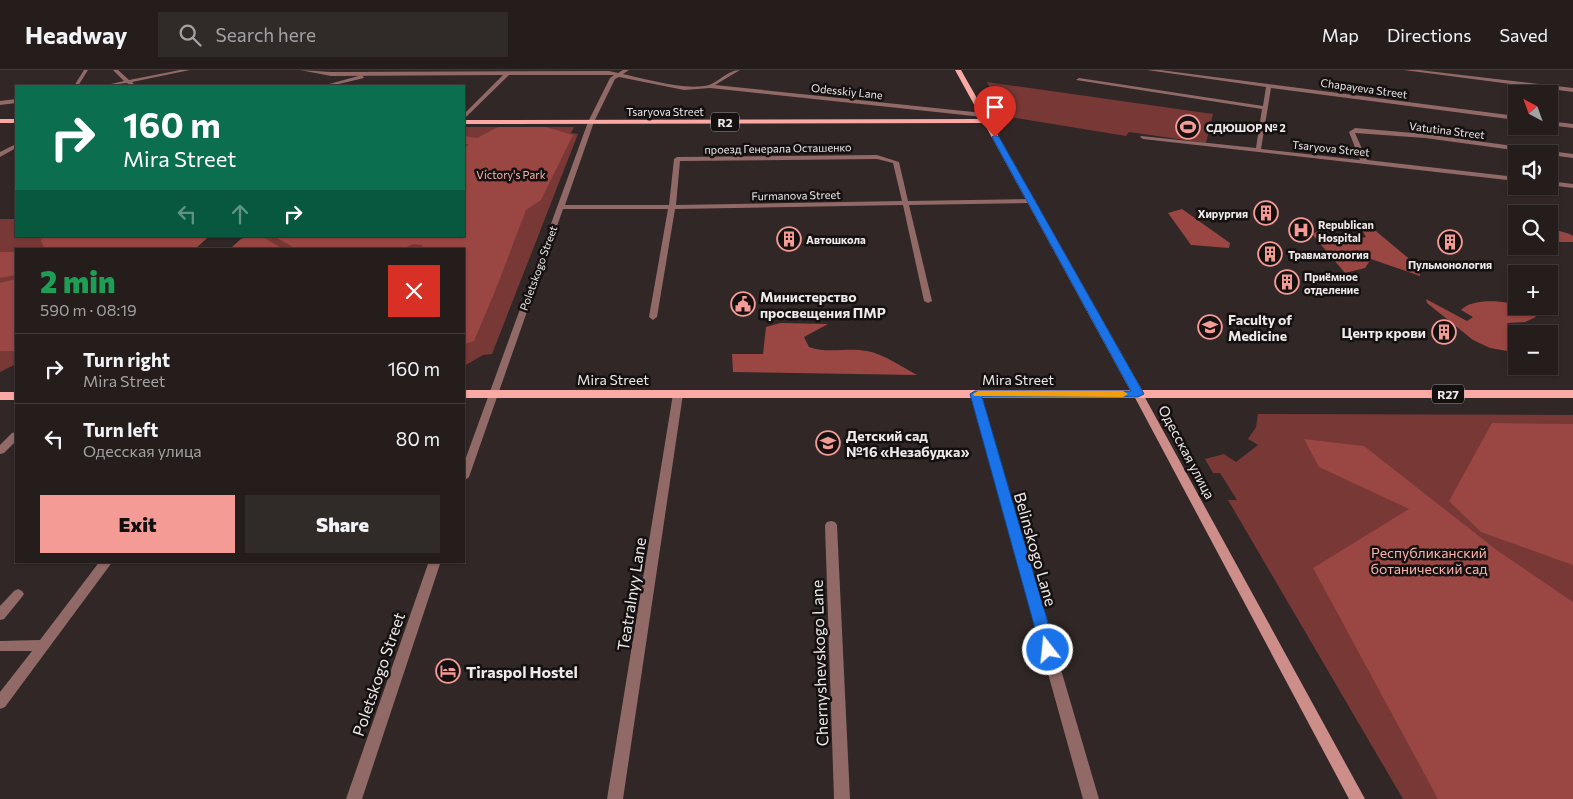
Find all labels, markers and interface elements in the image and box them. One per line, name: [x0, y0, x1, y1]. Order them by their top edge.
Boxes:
search box: [158, 12, 508, 57]
text: Headway: [25, 20, 128, 49]
icon: search: [176, 21, 204, 49]
text: Search here: [216, 23, 316, 46]
text: Map: [1322, 24, 1359, 46]
text: Directions: [1387, 24, 1471, 46]
text: Saved: [1499, 24, 1548, 46]
street label: Chapayeva Street: [1320, 75, 1409, 101]
street label: Odesskiy Lane: [811, 81, 884, 101]
north arrow: [1508, 85, 1558, 135]
map controls: [1508, 85, 1558, 375]
pin: [974, 86, 1016, 137]
icon: arrive: [981, 93, 1009, 121]
text: 160 m: [123, 102, 221, 145]
icon: right: [40, 105, 105, 170]
street label: Tsaryova Street: [626, 105, 704, 118]
road number: R2: [711, 112, 739, 132]
sports icon: СДЮШОР № 2: [1175, 114, 1201, 140]
street label: Vatutina Street: [1408, 119, 1486, 141]
place label: СДЮШОР № 2: [1206, 121, 1286, 134]
street label: Tsaryova Street: [1292, 137, 1371, 159]
street label: проезд Генерала Осташенко: [704, 140, 852, 156]
text: Mira Street: [123, 145, 236, 172]
button: sound: [1508, 145, 1558, 195]
park label: Victory's Park: [476, 168, 546, 181]
street label: Furmanova Street: [751, 188, 841, 202]
icon: left: [173, 200, 201, 228]
icon: ahead: [226, 200, 254, 228]
icon: right: [279, 200, 307, 228]
building icon: Хирургия: [1253, 200, 1279, 226]
button: search: [1508, 205, 1558, 255]
place label: Хирургия: [1198, 207, 1248, 220]
hospital icon: Republican Hospital: [1288, 217, 1314, 243]
place label: Republican Hospital: [1318, 218, 1374, 244]
street label: Poletskogo Street: [517, 223, 560, 312]
building icon: Автошкола: [776, 226, 802, 252]
building icon: Пульмонология: [1437, 229, 1463, 255]
place label: Автошкола: [806, 233, 866, 246]
building icon: Травматология: [1257, 241, 1283, 267]
place label: Травматология: [1288, 248, 1369, 261]
place label: Пульмонология: [1408, 258, 1492, 271]
text: 2 min: [40, 262, 115, 299]
button: close: [388, 265, 440, 317]
button: +: [1508, 265, 1558, 315]
building icon: Приёмное отделение: [1274, 269, 1300, 295]
place label: Приёмное отделение: [1304, 270, 1359, 296]
place label: Министерство просвещения ПМР: [760, 288, 886, 321]
public building icon: Министерство просвещения ПМР: [730, 291, 756, 317]
text: 590 m · 08:19: [40, 300, 137, 319]
place label: Faculty of Medicine: [1228, 311, 1292, 344]
school or university icon: Faculty of Medicine: [1197, 314, 1223, 340]
building icon: Центр крови: [1431, 319, 1457, 345]
place label: Центр крови: [1342, 324, 1426, 341]
button: −: [1508, 325, 1558, 375]
text: Turn right: [83, 348, 170, 371]
icon: right: [40, 355, 68, 383]
text: 160 m: [388, 357, 440, 380]
text: Mira Street: [83, 371, 165, 390]
street label: Mira Street: [577, 371, 649, 388]
street label: Mira Street: [982, 371, 1054, 388]
road number: R27: [1432, 384, 1464, 404]
street label: Одесская улица: [1155, 402, 1219, 502]
text: Turn left: [83, 418, 158, 441]
icon: left: [40, 425, 68, 453]
text: 80 m: [396, 427, 440, 450]
place label: Детский сад №16 «Незабудка»: [846, 427, 969, 460]
school or university icon: Детский сад №16 «Незабудка»: [815, 430, 841, 456]
text: Одесская улица: [83, 441, 202, 460]
street label: Belinskogo Lane: [1011, 490, 1061, 608]
button: Exit: [40, 495, 235, 553]
button: Share: [245, 495, 440, 553]
street label: Teatralnyy Lane: [613, 536, 649, 652]
park label: Республиканский ботанический сад: [1371, 544, 1487, 577]
street label: Chernyshevskogo Lane: [807, 580, 831, 746]
street label: Poletskogo Street: [348, 609, 408, 738]
position arrow: [1021, 623, 1073, 675]
hotel icon: Tiraspol Hostel: [435, 658, 461, 684]
place label: Tiraspol Hostel: [466, 662, 578, 681]

